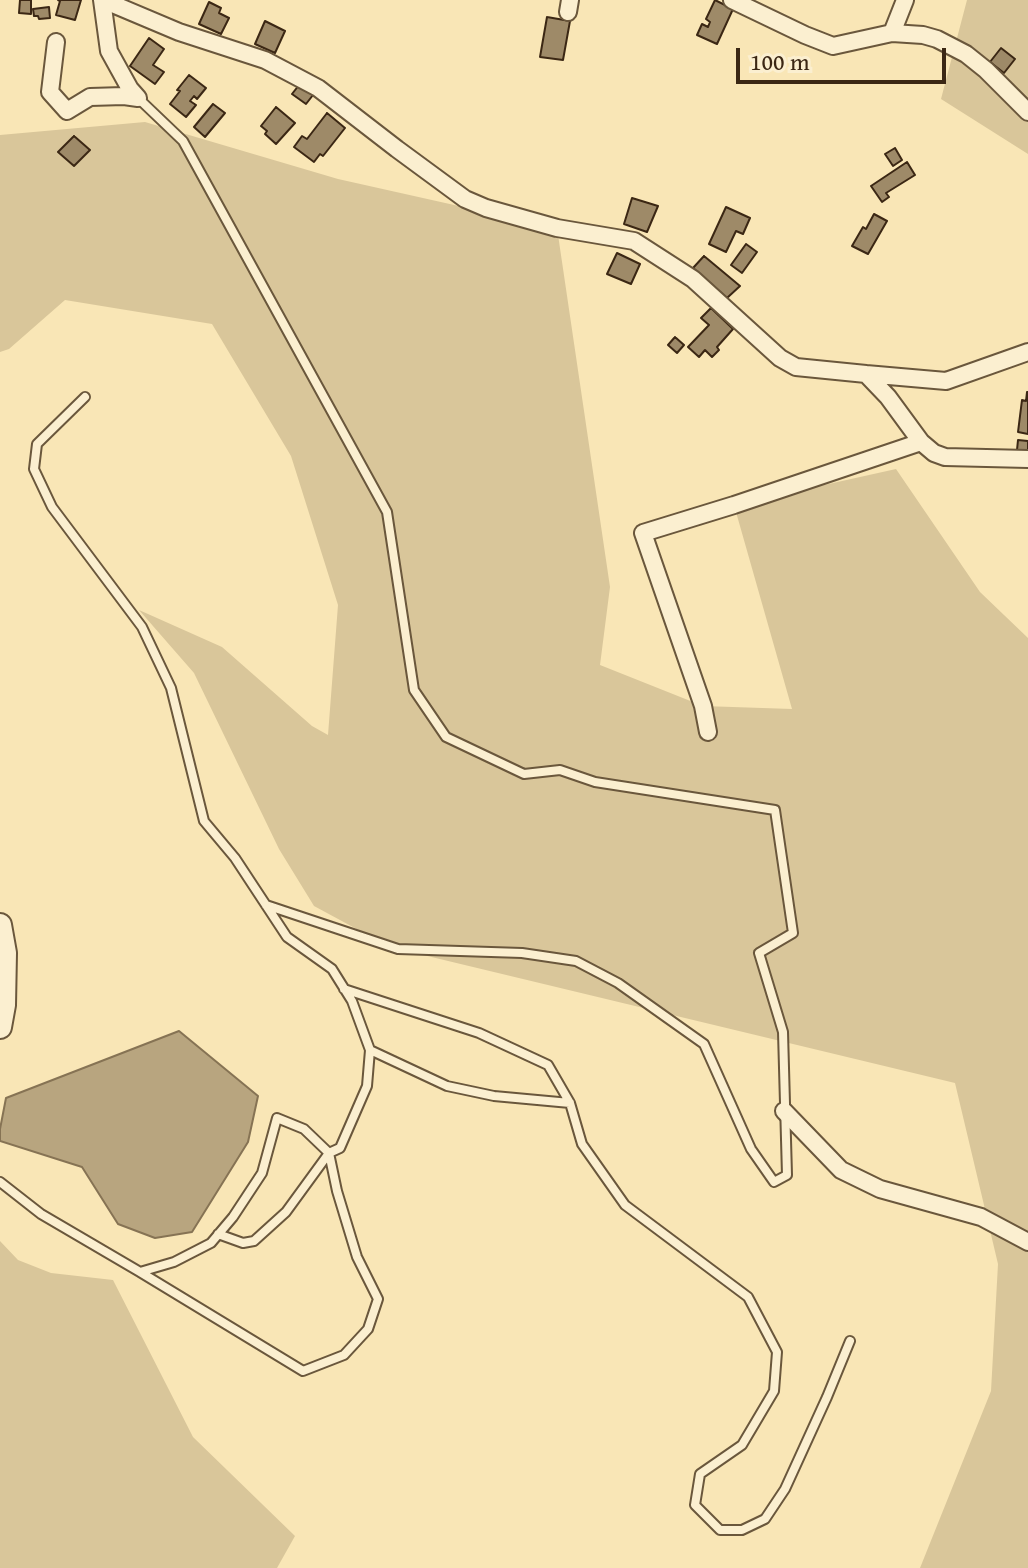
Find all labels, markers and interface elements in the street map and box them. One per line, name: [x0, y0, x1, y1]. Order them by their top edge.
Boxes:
scale bar: [740, 32, 950, 82]
text: 100 m: [750, 44, 810, 79]

